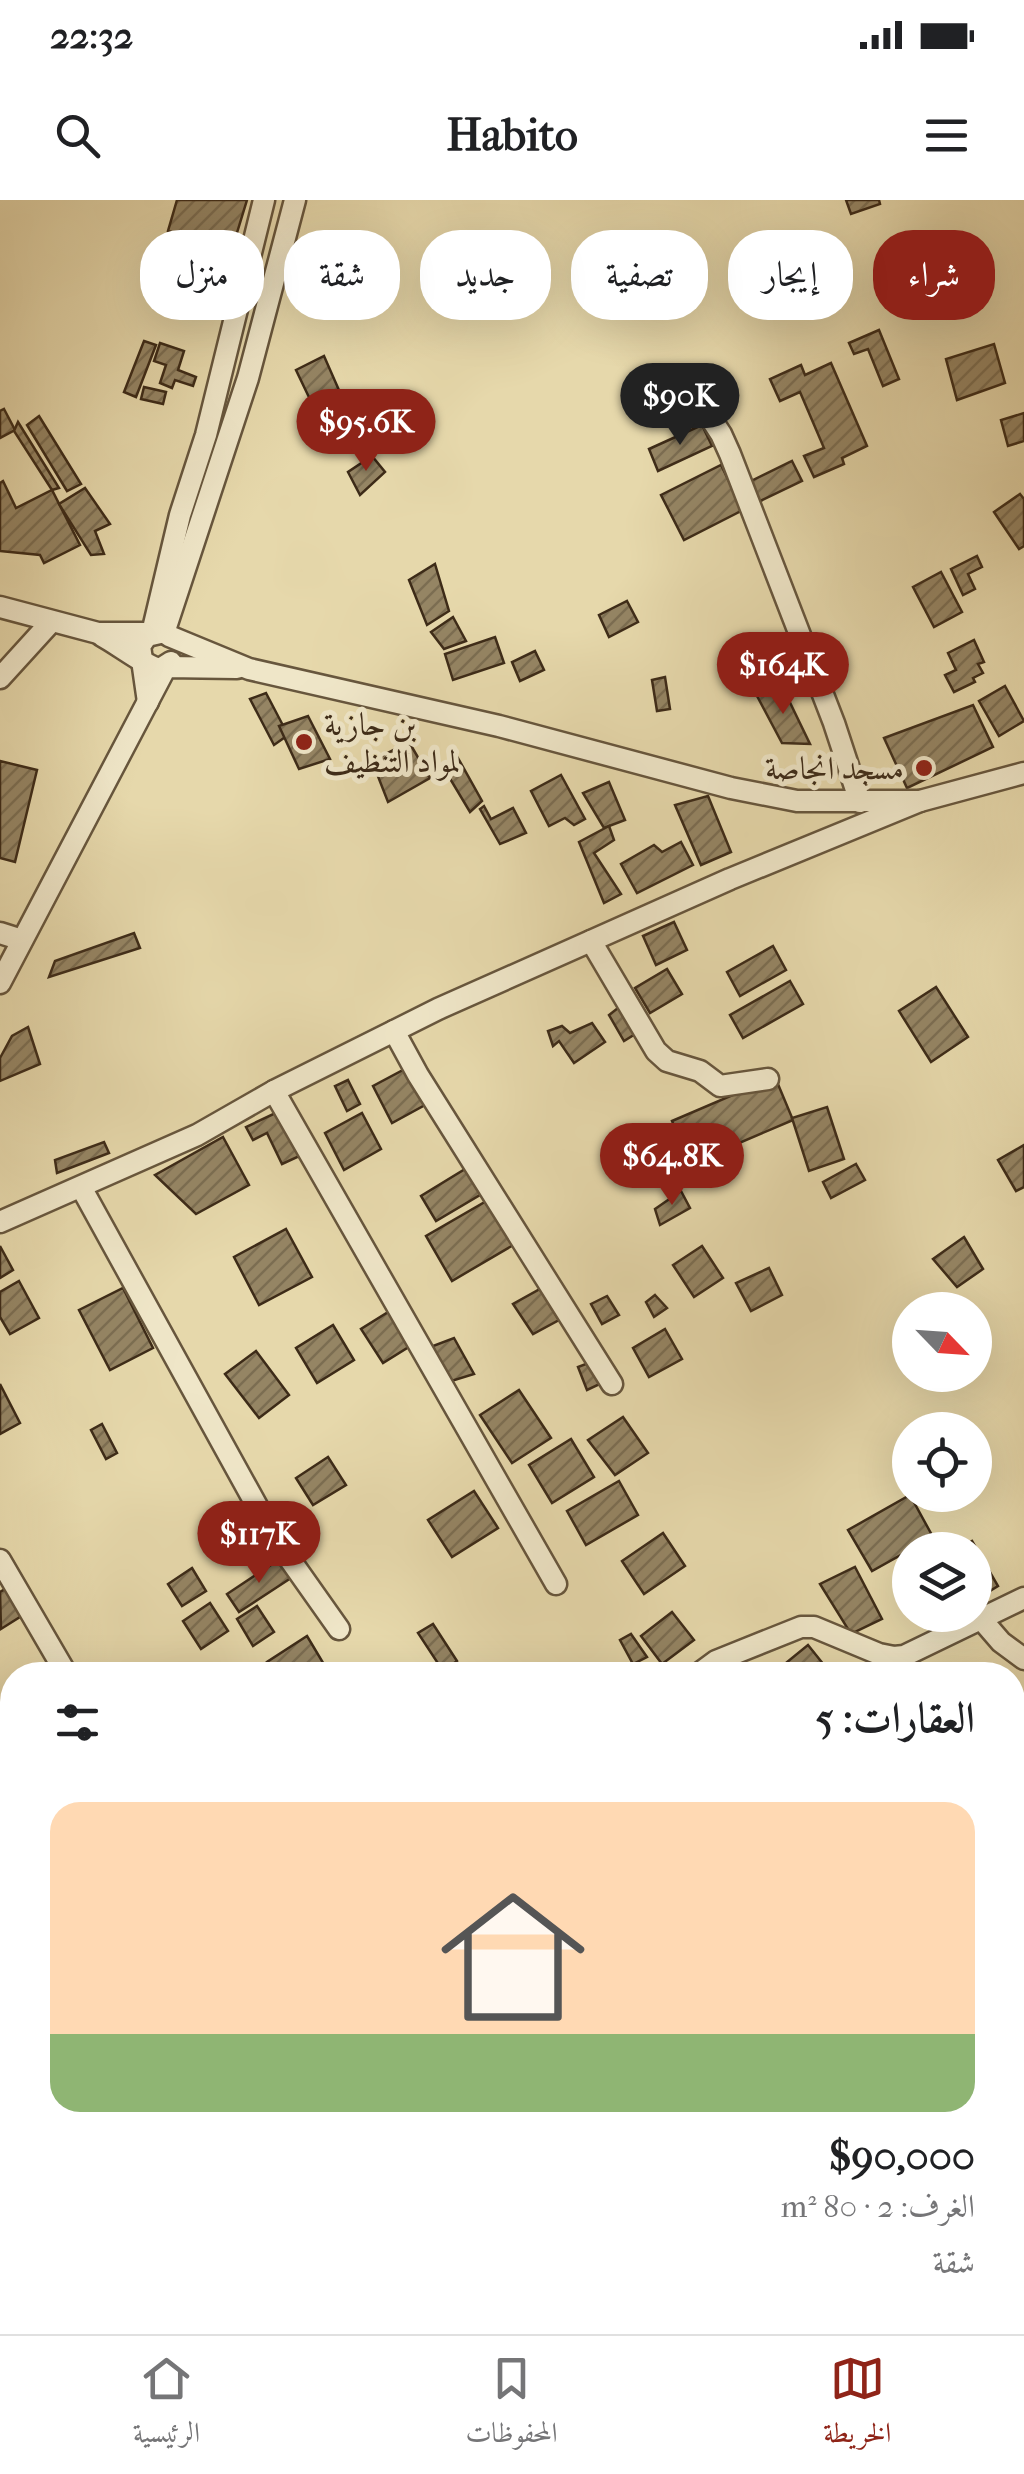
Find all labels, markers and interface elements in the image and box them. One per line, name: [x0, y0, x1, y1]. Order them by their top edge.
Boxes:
text: 22:32: [50, 13, 133, 58]
icon: search: [50, 108, 105, 163]
icon: menu: [919, 108, 974, 163]
text: Habito: [446, 109, 578, 162]
chip: منزل: [140, 230, 264, 320]
chip: شقة: [284, 230, 400, 320]
chip: جديد: [420, 230, 551, 320]
chip: تصفية: [571, 230, 708, 320]
chip: إيجار: [728, 230, 853, 320]
chip: شراء: [873, 230, 995, 320]
pin: $90K: [621, 363, 739, 448]
text: $90K: [642, 377, 718, 414]
pin: $95.6K: [285, 389, 447, 474]
text: $95.6K: [319, 403, 413, 440]
pin: $164K: [713, 632, 853, 717]
text: $164K: [739, 646, 827, 683]
place label: بن جازية لمواد التنظيف: [324, 706, 460, 781]
marker: بن جازية لمواد التنظيف: [293, 731, 315, 753]
place label: مسجد انجاصة: [765, 750, 904, 787]
marker: مسجد انجاصة: [913, 757, 935, 779]
pin: $64.8K: [591, 1123, 753, 1208]
text: $64.8K: [622, 1137, 722, 1174]
north arrow: [892, 1292, 992, 1392]
map controls: [892, 1292, 992, 1632]
button: locate: [892, 1412, 992, 1512]
pin: $117K: [189, 1501, 329, 1586]
text: $117K: [219, 1515, 299, 1552]
button: layers: [892, 1532, 992, 1632]
text: العقارات: 5: [816, 1694, 975, 1743]
icon: filters: [50, 1695, 105, 1750]
icon: home: [423, 1867, 603, 2047]
text: $90,000: [828, 2132, 975, 2181]
text: الغرف: 2 · 80 m²: [781, 2188, 975, 2225]
text: شقة: [933, 2244, 975, 2281]
tab: الرئيسية: [133, 2351, 200, 2460]
tab: المحفوظات: [465, 2351, 558, 2460]
tab: الخريطة: [823, 2351, 891, 2460]

